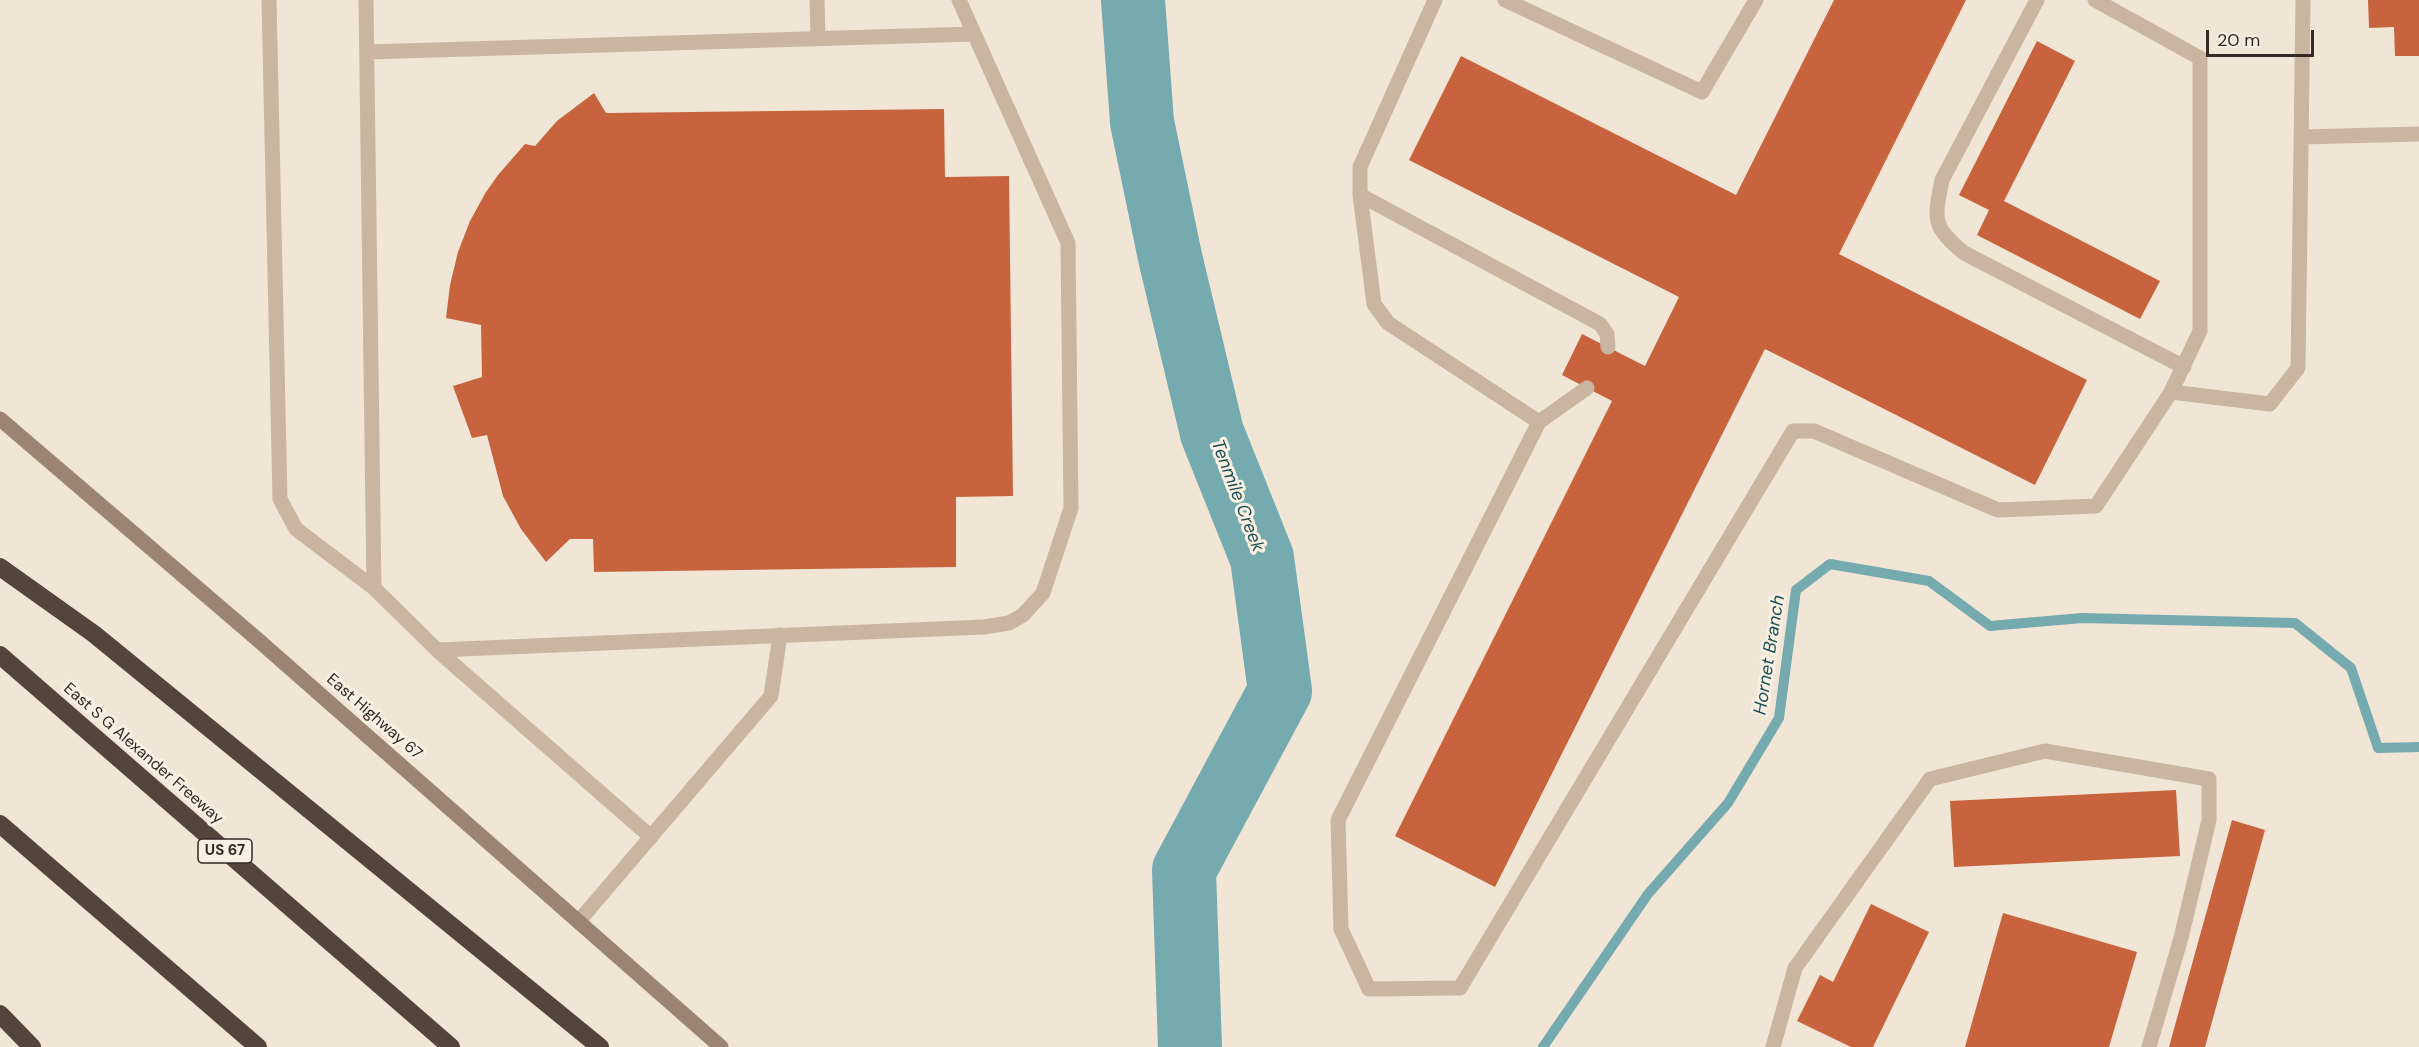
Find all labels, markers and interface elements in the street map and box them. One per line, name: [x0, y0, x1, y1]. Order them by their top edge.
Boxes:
scale bar: [2209, 18, 2317, 56]
text: 20 m: [2217, 28, 2260, 52]
water label: Tenmile Creek: [1206, 437, 1268, 555]
water label: Hornet Branch: [1750, 594, 1790, 716]
street label: East Highway 67: [322, 670, 426, 764]
street label: East S G Alexander Freeway: [59, 679, 227, 829]
road number: US 67: [198, 839, 252, 863]

